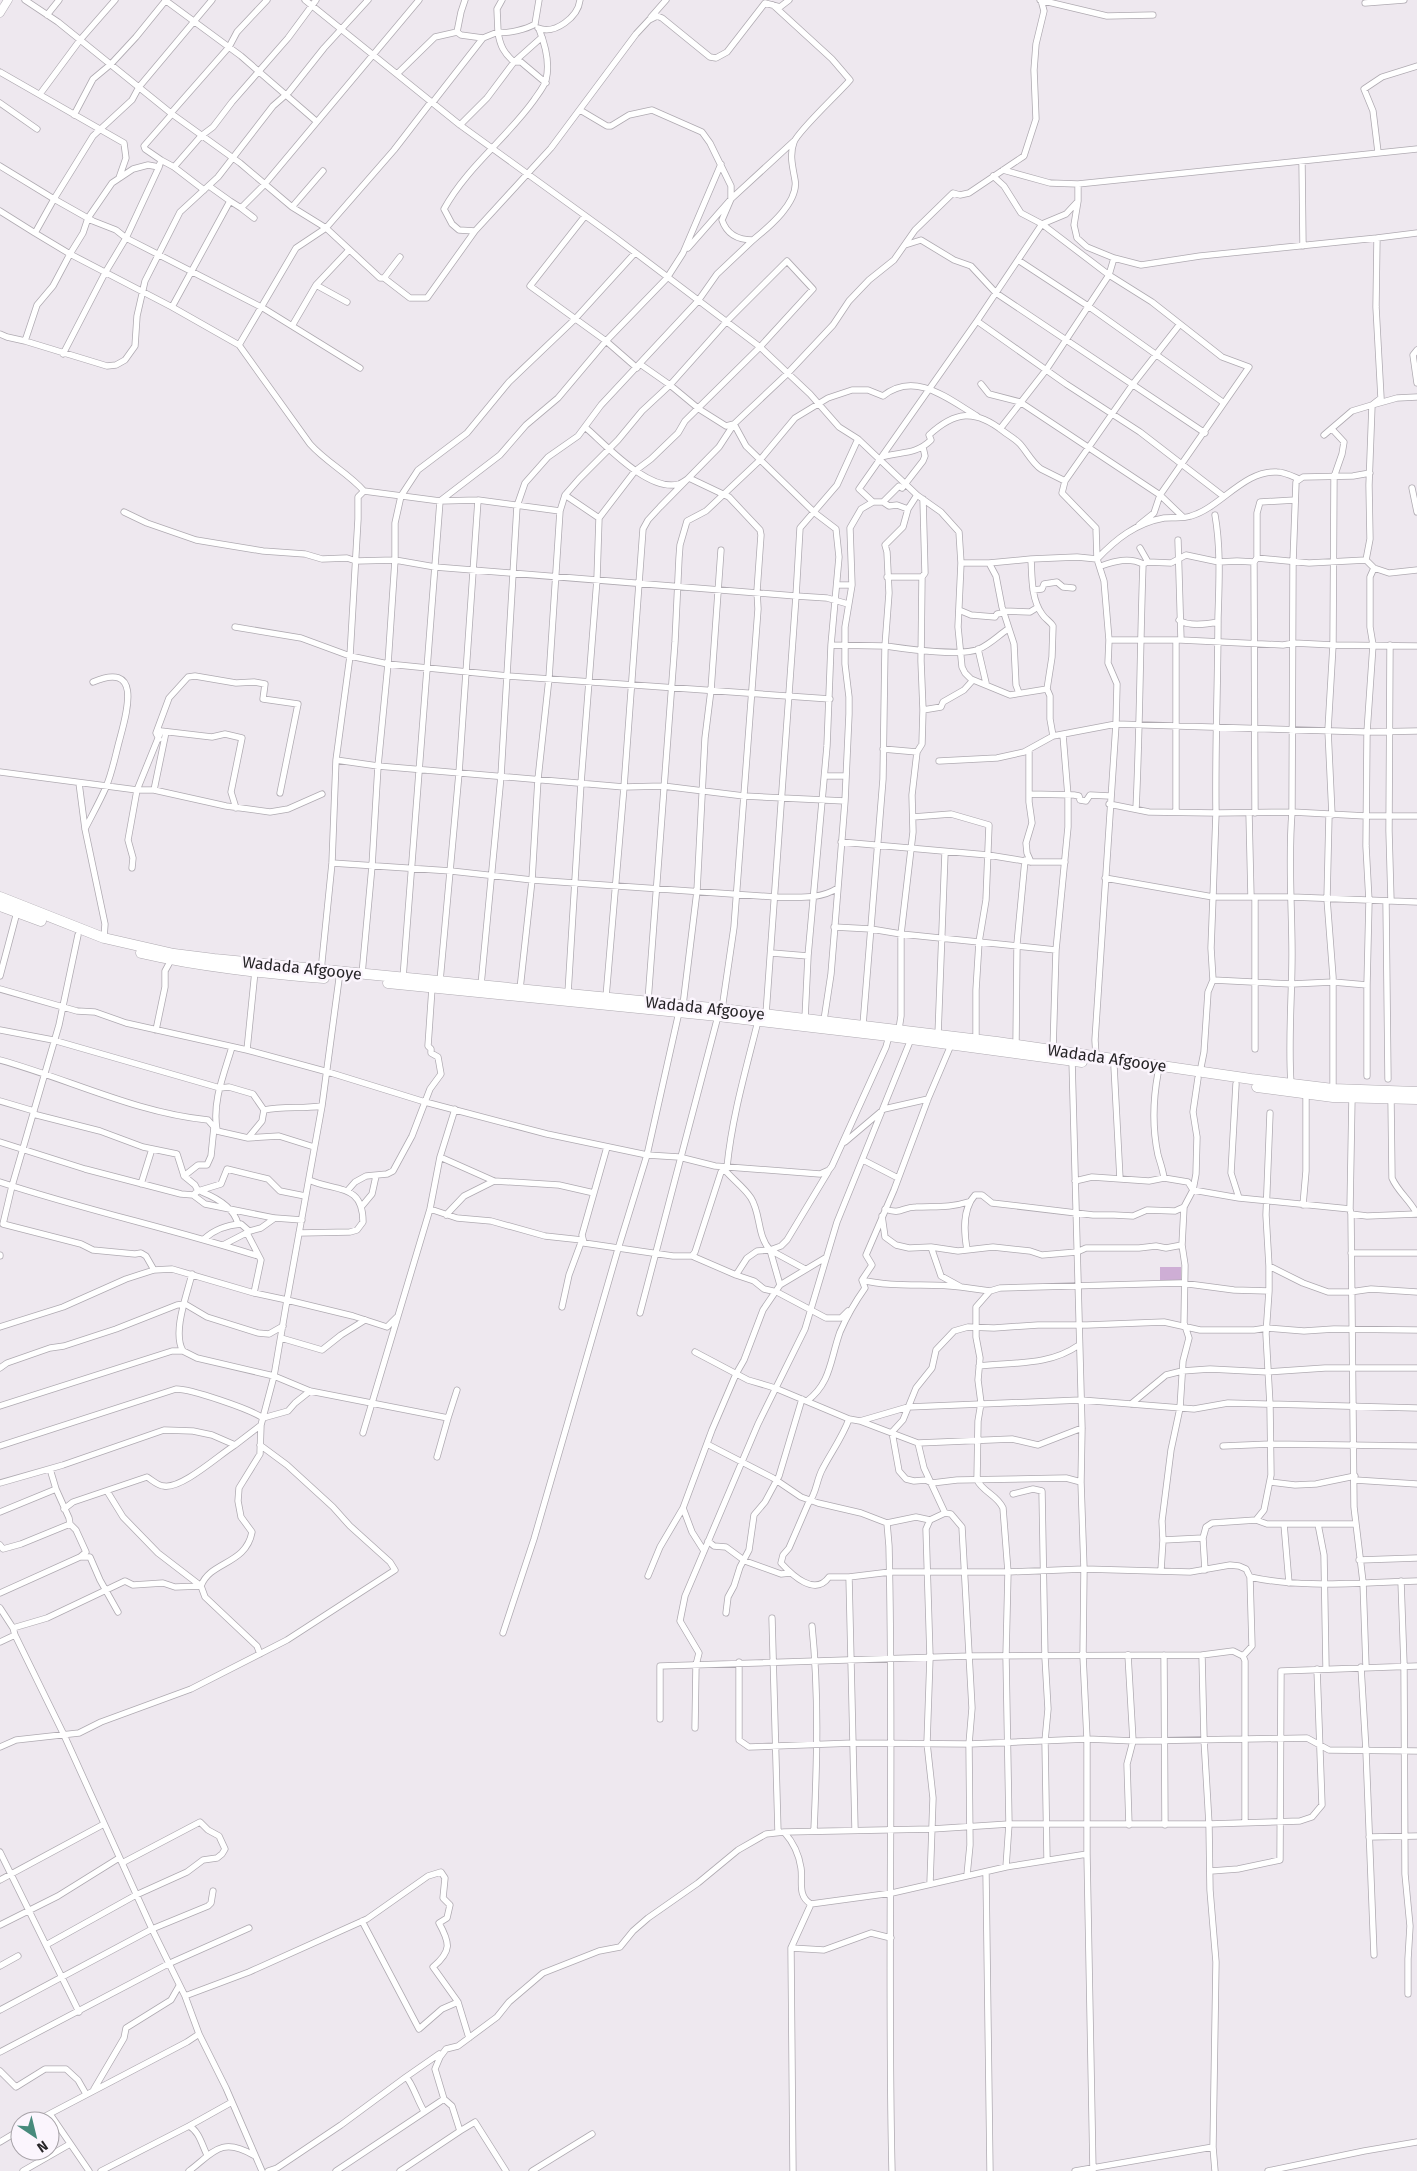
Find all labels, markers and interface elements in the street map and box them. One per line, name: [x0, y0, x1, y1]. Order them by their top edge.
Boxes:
street label: Wadada Afgooye: [241, 952, 363, 984]
street label: Wadada Afgooye: [644, 992, 766, 1024]
street label: Wadada Afgooye: [1046, 1040, 1168, 1076]
north arrow: [10, 2111, 60, 2161]
text: N: [33, 2137, 51, 2156]

